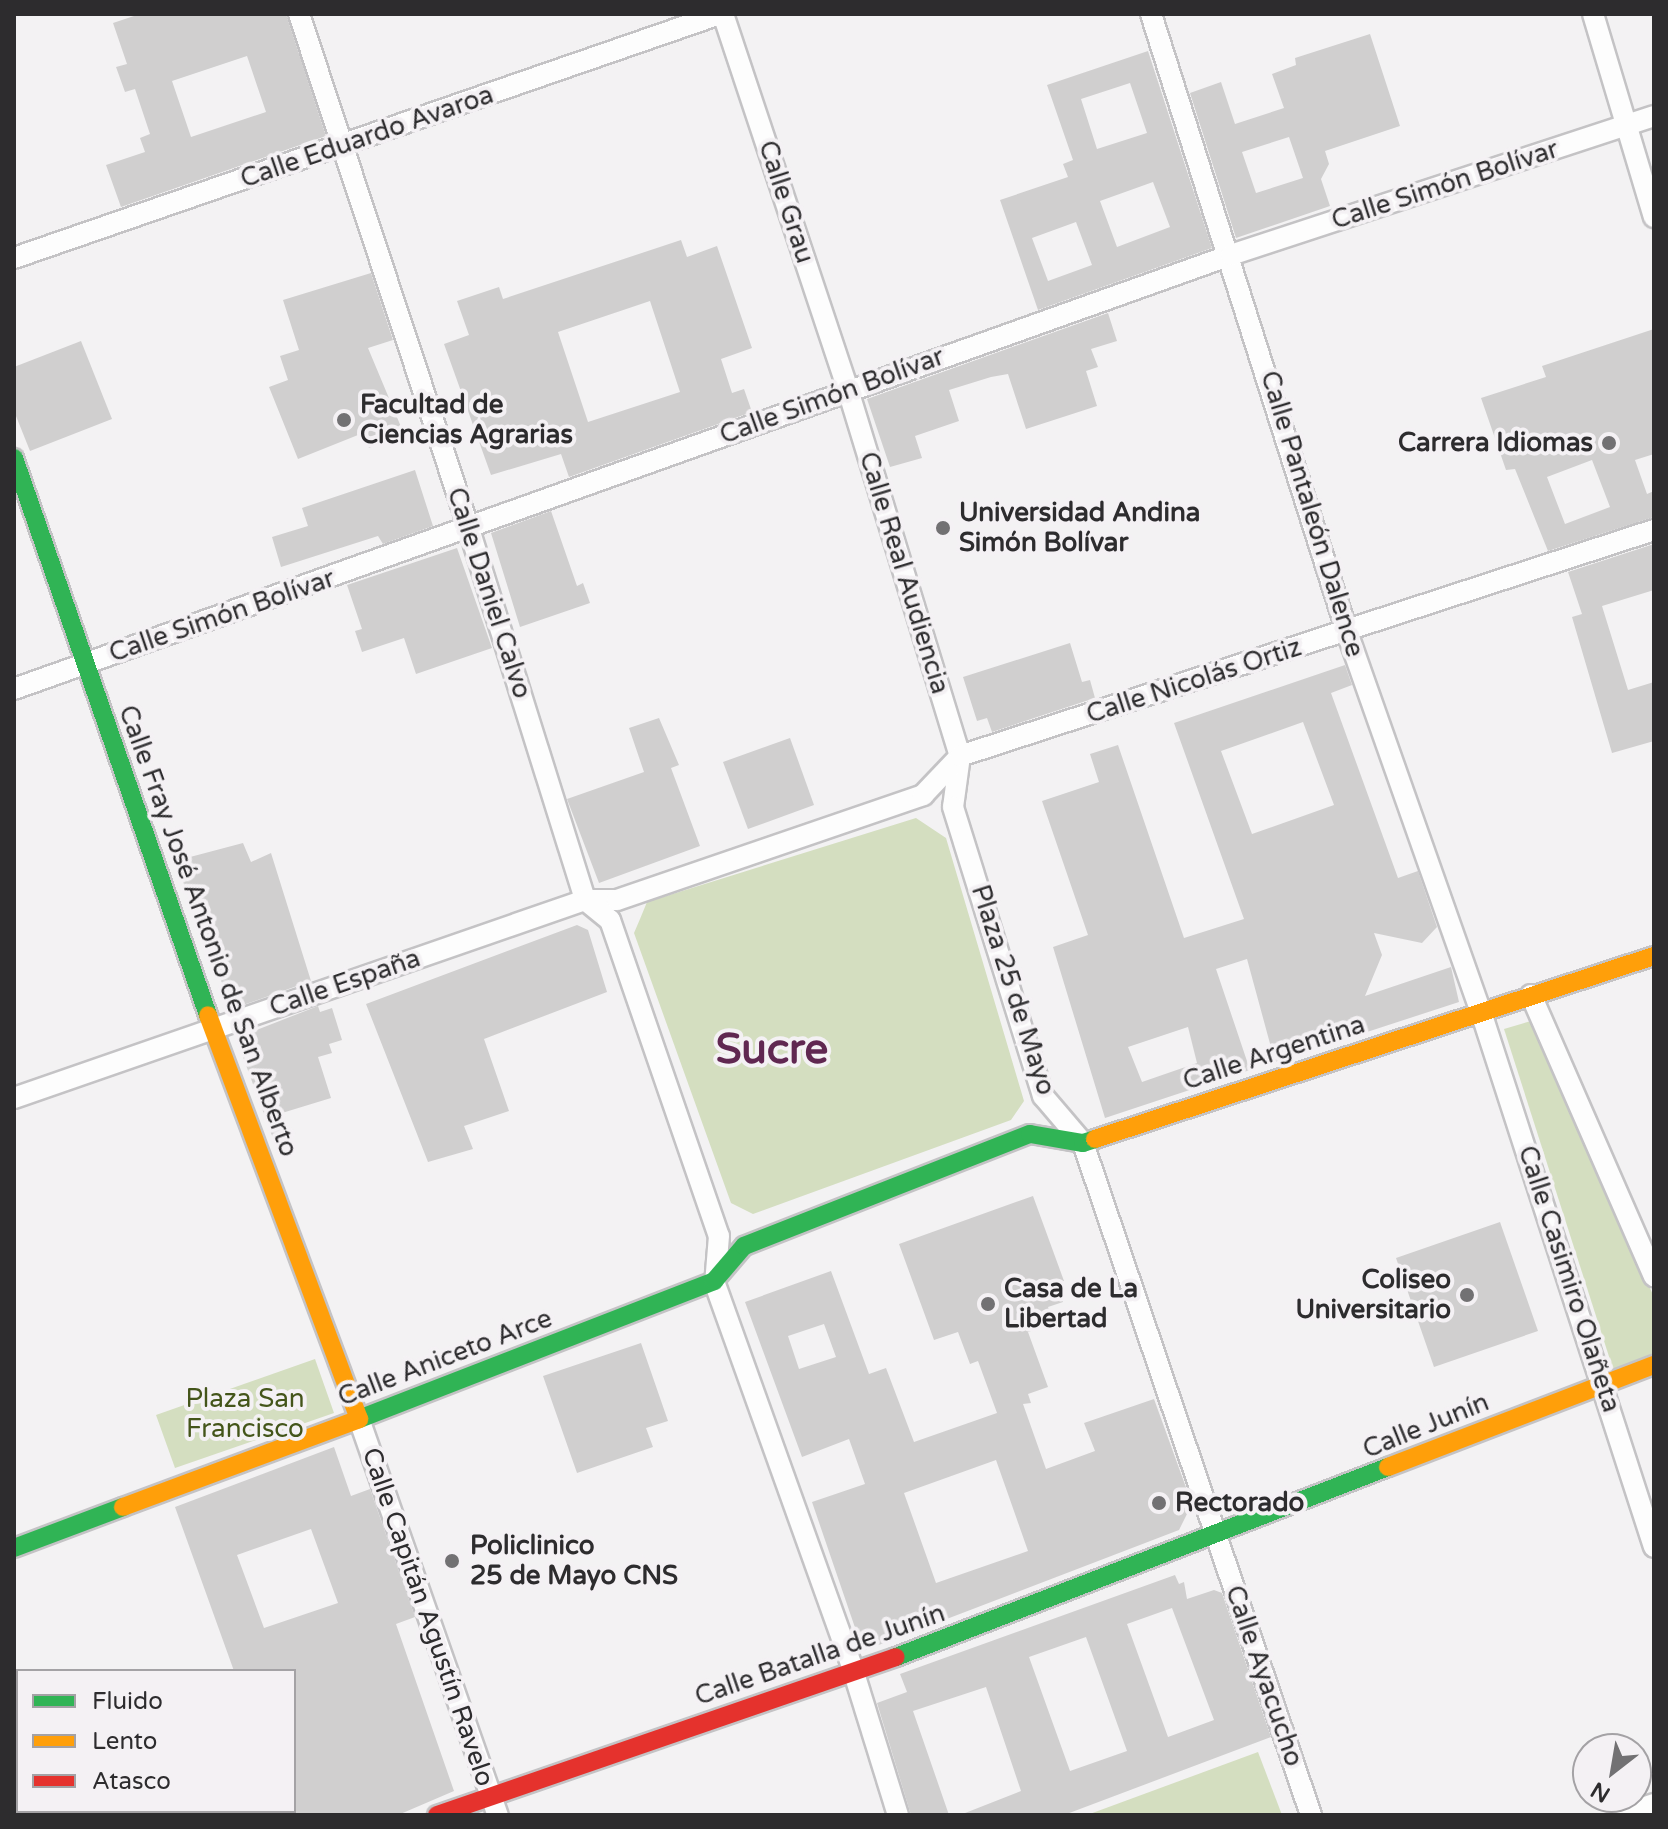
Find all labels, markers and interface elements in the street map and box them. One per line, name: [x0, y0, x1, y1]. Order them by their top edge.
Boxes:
street label: Calle Eduardo Avaroa: [236, 79, 498, 195]
street label: Calle Simón Bolívar: [1328, 134, 1562, 236]
street label: Calle Grau: [752, 137, 820, 267]
street label: Calle Simón Bolívar: [716, 341, 948, 451]
street label: Calle Pantaleón Dalence: [1254, 367, 1370, 661]
place label: Facultad de Ciencias Agrarias: [360, 389, 573, 450]
marker: Facultad de Ciencias Agrarias: [335, 411, 353, 429]
place label: Carrera Idiomas: [1398, 427, 1593, 459]
marker: Carrera Idiomas: [1600, 434, 1618, 452]
street label: Calle Real Audiencia: [852, 448, 956, 698]
street label: Calle Daniel Calvo: [440, 484, 538, 702]
place label: Universidad Andina Simón Bolívar: [959, 497, 1200, 558]
marker: Universidad Andina Simón Bolívar: [934, 519, 952, 537]
street label: Calle Simón Bolívar: [105, 563, 339, 669]
street label: Calle Nicolás Ortiz: [1083, 632, 1305, 730]
street label: Calle Fray José Antonio de San Alberto: [112, 701, 304, 1161]
street label: Plaza 25 de Mayo: [964, 881, 1062, 1099]
street label: Calle España: [265, 943, 425, 1023]
street label: Calle Argentina: [1179, 1009, 1369, 1097]
district label: Sucre: [716, 1025, 828, 1075]
street label: Calle Casimiro Olañeta: [1511, 1142, 1627, 1416]
place label: Coliseo Universitario: [1295, 1264, 1451, 1326]
place label: Casa de La Libertad: [1004, 1273, 1138, 1334]
marker: Coliseo Universitario: [1458, 1286, 1476, 1304]
marker: Casa de La Libertad: [979, 1295, 997, 1313]
street label: Calle Aniceto Arce: [334, 1303, 556, 1413]
park label: Plaza San Francisco: [185, 1383, 305, 1444]
street label: Calle Junín: [1358, 1387, 1494, 1465]
street label: Calle Capitán Agustín Ravelo: [355, 1444, 501, 1790]
place label: Rectorado: [1175, 1487, 1304, 1519]
marker: Rectorado: [1150, 1494, 1168, 1512]
place label: Policlinico 25 de Mayo CNS: [470, 1530, 678, 1592]
marker: Policlinico 25 de Mayo CNS: [441, 1550, 463, 1572]
street label: Calle Ayacucho: [1218, 1581, 1310, 1771]
street label: Calle Batalla de Junín: [691, 1598, 949, 1712]
legend: [16, 1669, 296, 1813]
text: Fluido: [92, 1687, 163, 1716]
text: Lento: [92, 1727, 157, 1756]
north arrow: [1572, 1733, 1652, 1813]
text: Atasco: [92, 1767, 171, 1796]
text: N: [1586, 1776, 1615, 1808]

